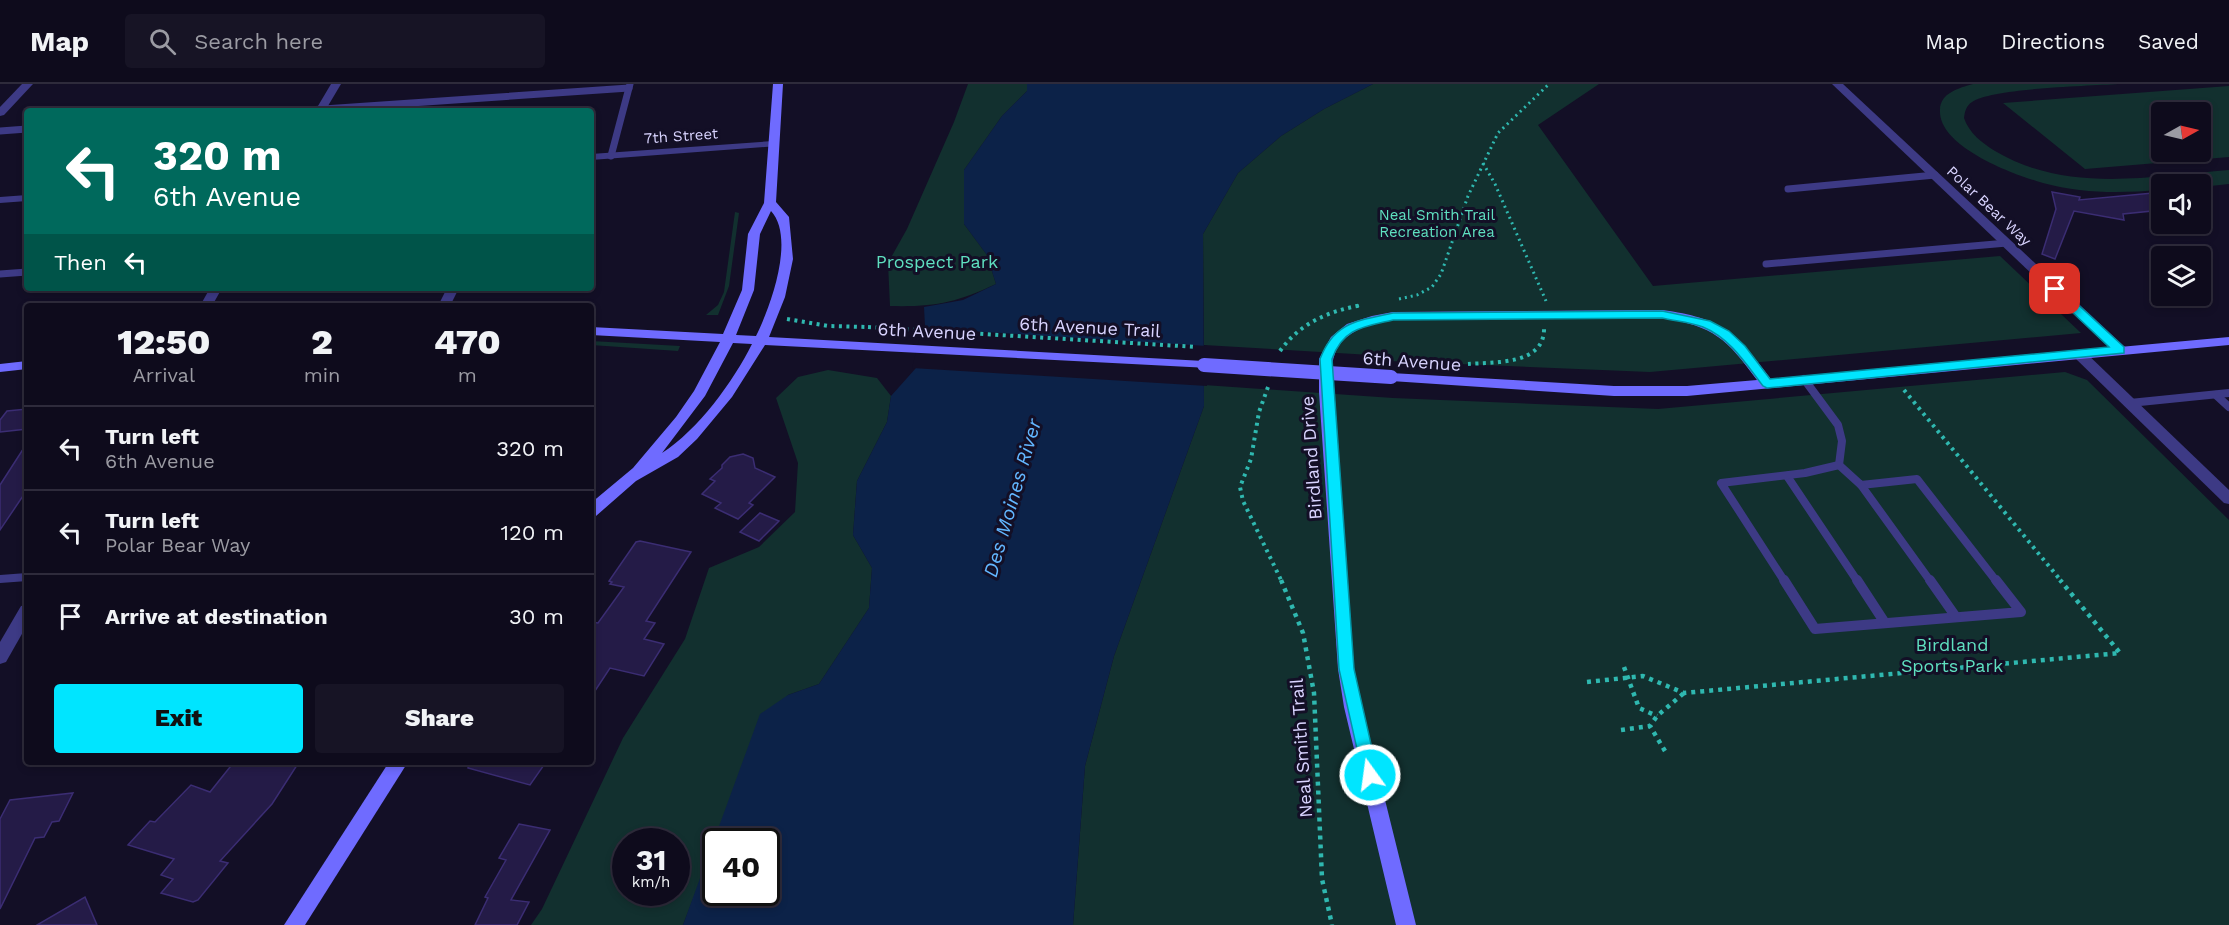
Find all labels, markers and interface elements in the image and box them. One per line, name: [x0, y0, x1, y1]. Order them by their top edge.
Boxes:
search box: [125, 14, 545, 68]
text: Map: [30, 25, 89, 58]
icon: search: [146, 25, 179, 58]
text: Search here: [194, 29, 323, 54]
text: Map: [1925, 29, 1968, 54]
text: Directions: [2001, 29, 2105, 54]
text: Saved: [2138, 29, 2199, 54]
north arrow: [2151, 102, 2211, 162]
map controls: [2151, 102, 2211, 306]
street label: 7th Street: [643, 124, 719, 148]
text: 320 m: [153, 131, 282, 180]
icon: left: [54, 132, 132, 210]
street label: Polar Bear Way: [1943, 162, 2035, 250]
button: sound: [2151, 174, 2211, 234]
text: 6th Avenue: [153, 181, 301, 213]
park label: Neal Smith Trail Recreation Area: [1379, 206, 1496, 241]
icon: left: [119, 246, 152, 279]
button: layers: [2151, 246, 2211, 306]
text: Then: [54, 250, 107, 275]
park label: Prospect Park: [876, 251, 998, 272]
pin: [2029, 263, 2080, 314]
icon: arrive: [2038, 272, 2071, 305]
street label: 6th Avenue Trail: [1019, 313, 1162, 341]
street label: 6th Avenue: [877, 318, 977, 344]
text: 12:50: [117, 321, 210, 363]
text: 2: [311, 321, 333, 363]
text: 470: [434, 321, 501, 363]
street label: 6th Avenue: [1362, 347, 1462, 375]
text: Arrival: [133, 363, 195, 387]
text: min: [304, 363, 340, 387]
text: m: [458, 363, 477, 387]
street label: Birdland Drive: [1296, 395, 1326, 521]
water label: Des Moines River: [978, 415, 1046, 580]
text: Turn left: [105, 424, 199, 449]
icon: left: [54, 432, 87, 465]
text: 320 m: [496, 436, 564, 461]
text: 6th Avenue: [105, 449, 215, 473]
text: Turn left: [105, 508, 199, 533]
icon: left: [54, 516, 87, 549]
text: 120 m: [500, 520, 564, 545]
text: Polar Bear Way: [105, 533, 250, 557]
icon: arrive: [54, 600, 87, 633]
text: Arrive at destination: [105, 604, 328, 629]
text: 30 m: [509, 604, 564, 629]
park label: Birdland Sports Park: [1901, 634, 2003, 676]
street label: Neal Smith Trail: [1286, 677, 1316, 818]
button: Exit: [54, 684, 303, 753]
button: Share: [315, 684, 564, 753]
position arrow: [1338, 743, 1402, 807]
speed limit sign: 40: [702, 828, 780, 906]
text: 31: [636, 842, 666, 877]
text: km/h: [632, 873, 670, 891]

